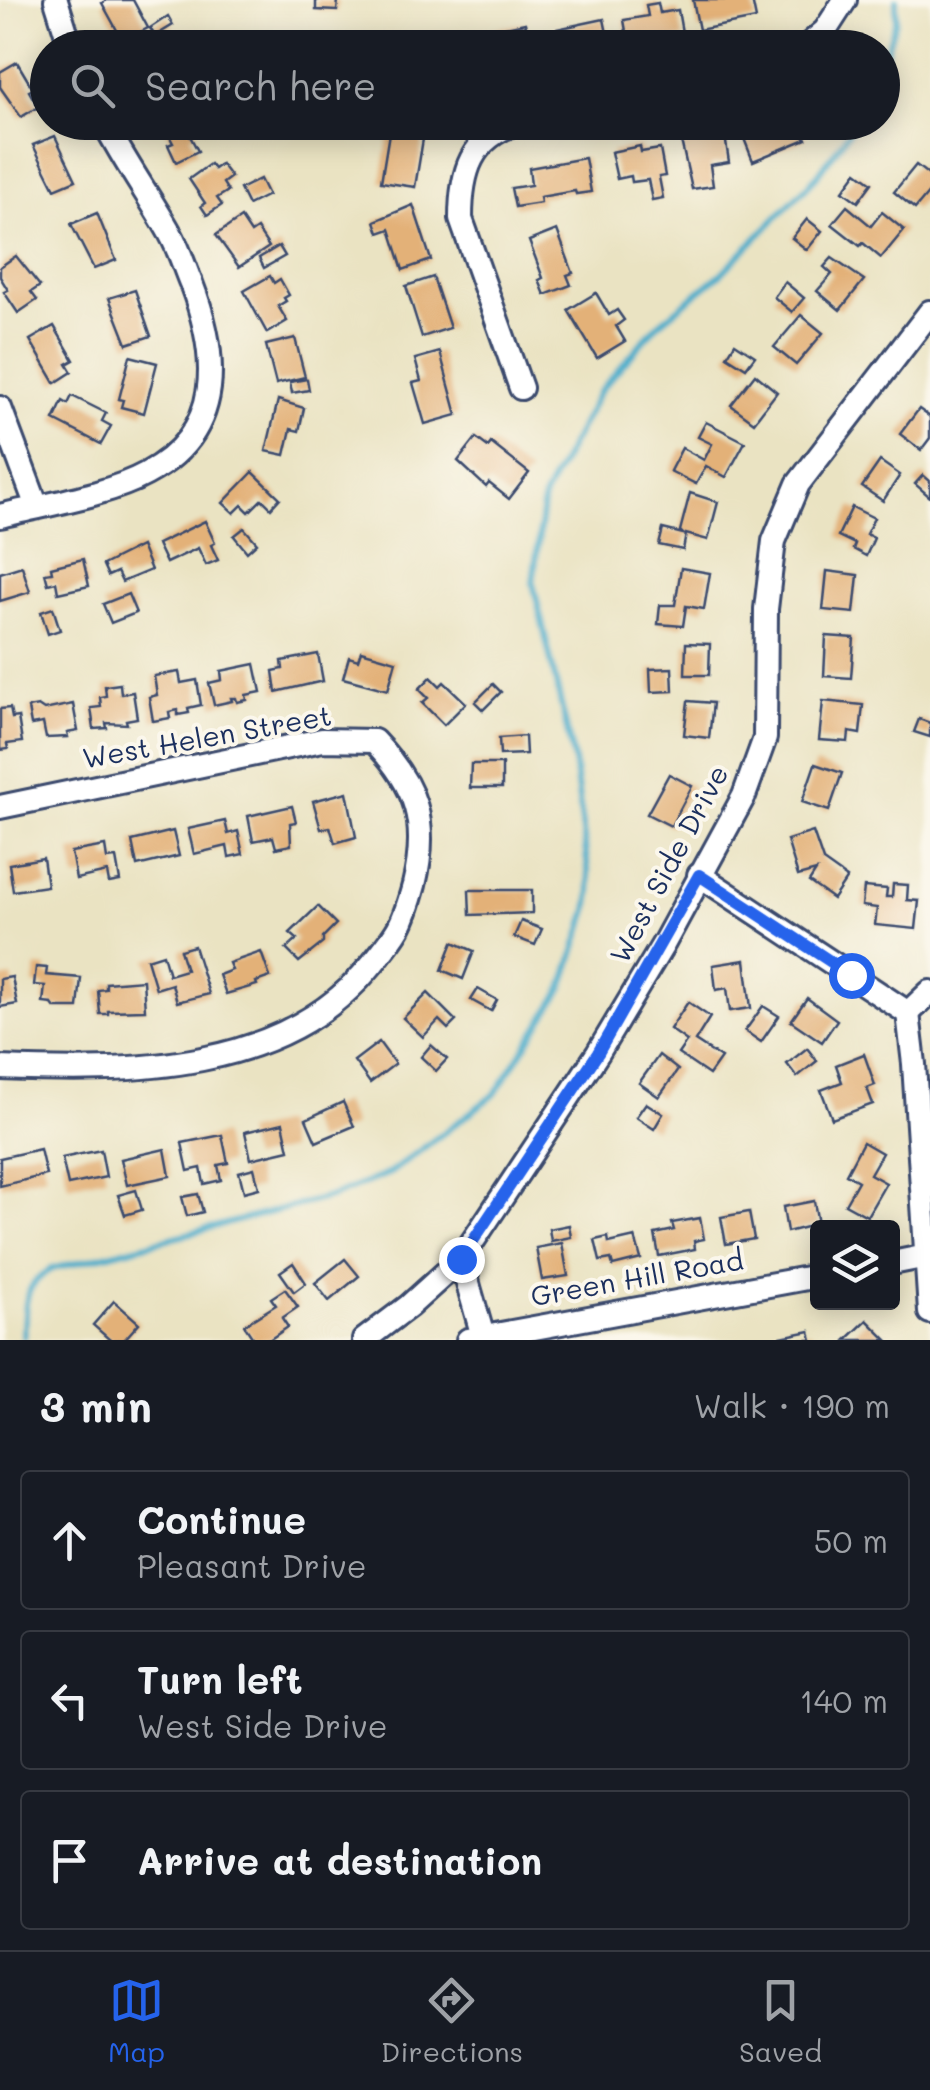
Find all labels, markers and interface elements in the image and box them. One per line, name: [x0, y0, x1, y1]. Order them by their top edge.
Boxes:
search box: [30, 30, 900, 140]
icon: search: [65, 58, 120, 113]
text: Search here: [145, 60, 376, 110]
street label: West Helen Street: [80, 696, 334, 776]
street label: West Side Drive: [601, 758, 735, 969]
route start: [829, 953, 875, 999]
map controls: [810, 1220, 900, 1310]
button: layers: [810, 1220, 900, 1310]
route end: [439, 1237, 485, 1283]
street label: Green Hill Road: [528, 1241, 746, 1313]
text: 3 min: [40, 1378, 152, 1433]
text: Walk · 190 m: [694, 1384, 890, 1426]
text: Continue: [137, 1494, 306, 1544]
icon: ahead: [42, 1513, 97, 1568]
text: 50 m: [814, 1519, 888, 1561]
text: Pleasant Drive: [137, 1544, 366, 1586]
text: Turn left: [137, 1654, 303, 1704]
icon: left: [42, 1673, 97, 1728]
text: 140 m: [799, 1679, 888, 1721]
text: West Side Drive: [137, 1704, 388, 1746]
icon: arrive: [42, 1833, 97, 1888]
text: Arrive at destination: [137, 1835, 542, 1885]
tab: Map: [108, 1973, 165, 2069]
tab: Directions: [381, 1973, 523, 2069]
tab: Saved: [739, 1973, 822, 2069]

